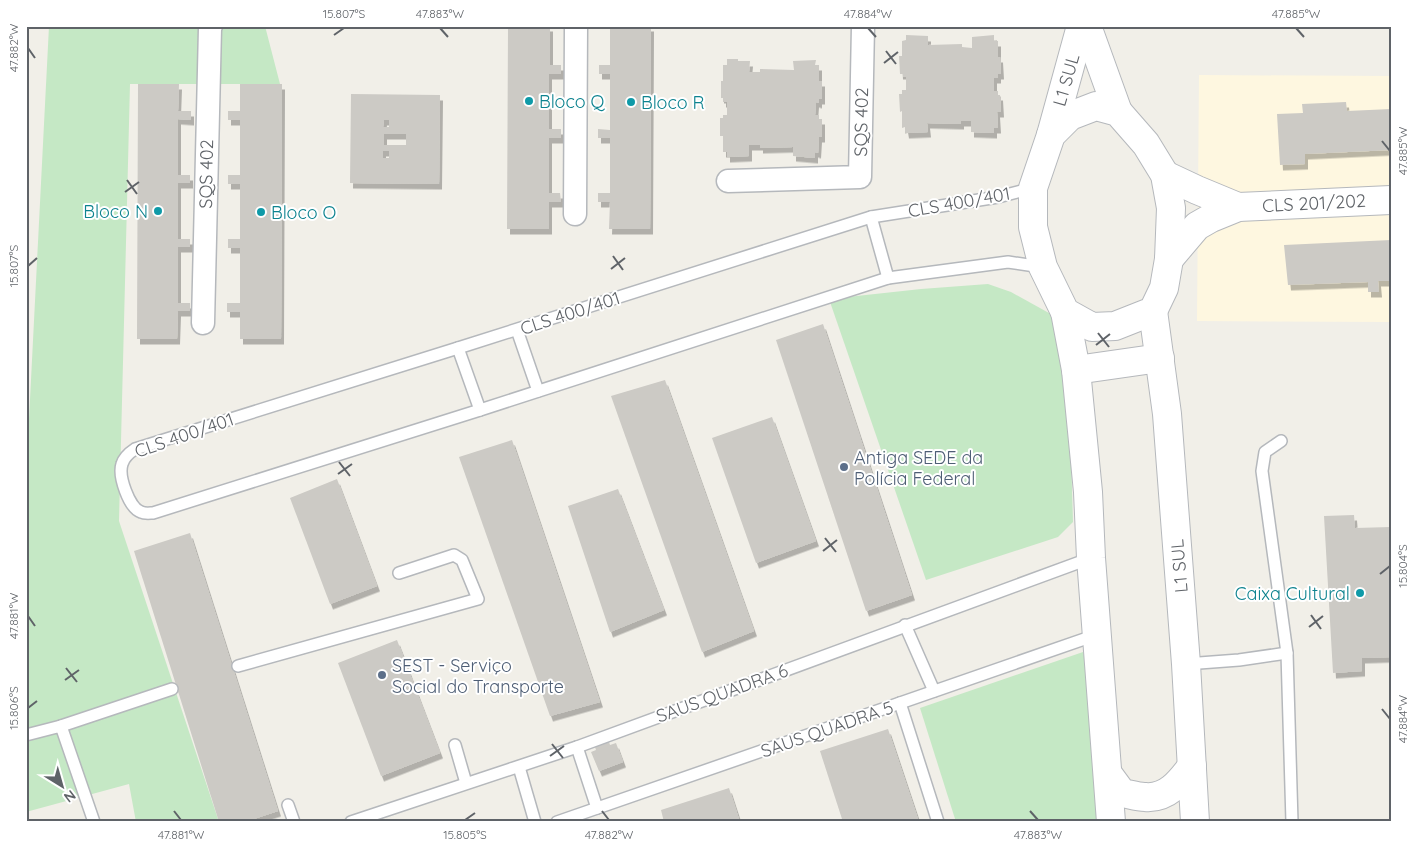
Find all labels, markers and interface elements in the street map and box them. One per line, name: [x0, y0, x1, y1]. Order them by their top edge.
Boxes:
text: 15.807°S: [323, 6, 366, 21]
text: 47.883°W: [416, 6, 465, 21]
text: 47.884°W: [844, 6, 893, 21]
text: 47.885°W: [1272, 6, 1321, 21]
text: 47.882°W: [6, 23, 21, 72]
street label: L1 SUL: [1048, 51, 1085, 109]
street label: SQS 402: [849, 87, 873, 157]
place label: Bloco Q: [539, 90, 606, 113]
place label: Bloco R: [641, 91, 705, 114]
marker: Bloco Q: [523, 95, 535, 107]
marker: Bloco R: [625, 96, 637, 108]
text: 47.885°W: [1395, 126, 1410, 175]
street label: SQS 402: [194, 139, 218, 209]
street label: CLS 400/401: [906, 182, 1012, 222]
street label: CLS 201/202: [1262, 189, 1366, 217]
place label: Bloco N: [83, 200, 148, 223]
place label: Bloco O: [271, 201, 336, 224]
marker: Bloco N: [152, 205, 164, 217]
marker: Bloco O: [255, 206, 267, 218]
text: 15.807°S: [6, 244, 21, 287]
street label: CLS 400/401: [517, 286, 623, 340]
street label: CLS 400/401: [131, 407, 237, 463]
place label: Antiga SEDE da Polícia Federal: [854, 446, 983, 490]
marker: Antiga SEDE da Polícia Federal: [838, 461, 850, 473]
street label: L1 SUL: [1165, 538, 1193, 594]
text: 15.804°S: [1395, 544, 1410, 588]
place label: Caixa Cultural: [1235, 582, 1350, 605]
marker: Caixa Cultural: [1354, 587, 1366, 599]
text: 47.881°W: [6, 592, 21, 639]
place label: SEST - Serviço Social do Transporte: [392, 654, 564, 698]
street label: SAUS QUADRA 6: [653, 658, 791, 728]
marker: SEST - Serviço Social do Transporte: [376, 669, 388, 681]
text: 15.806°S: [6, 686, 21, 730]
text: 47.884°W: [1395, 694, 1410, 743]
street label: SAUS QUADRA 5: [758, 696, 896, 762]
north arrow: [38, 760, 88, 810]
text: N: [60, 786, 79, 807]
text: 47.881°W: [158, 827, 205, 842]
text: 15.805°S: [443, 827, 487, 842]
text: 47.882°W: [585, 827, 634, 842]
text: 47.883°W: [1014, 827, 1063, 842]

